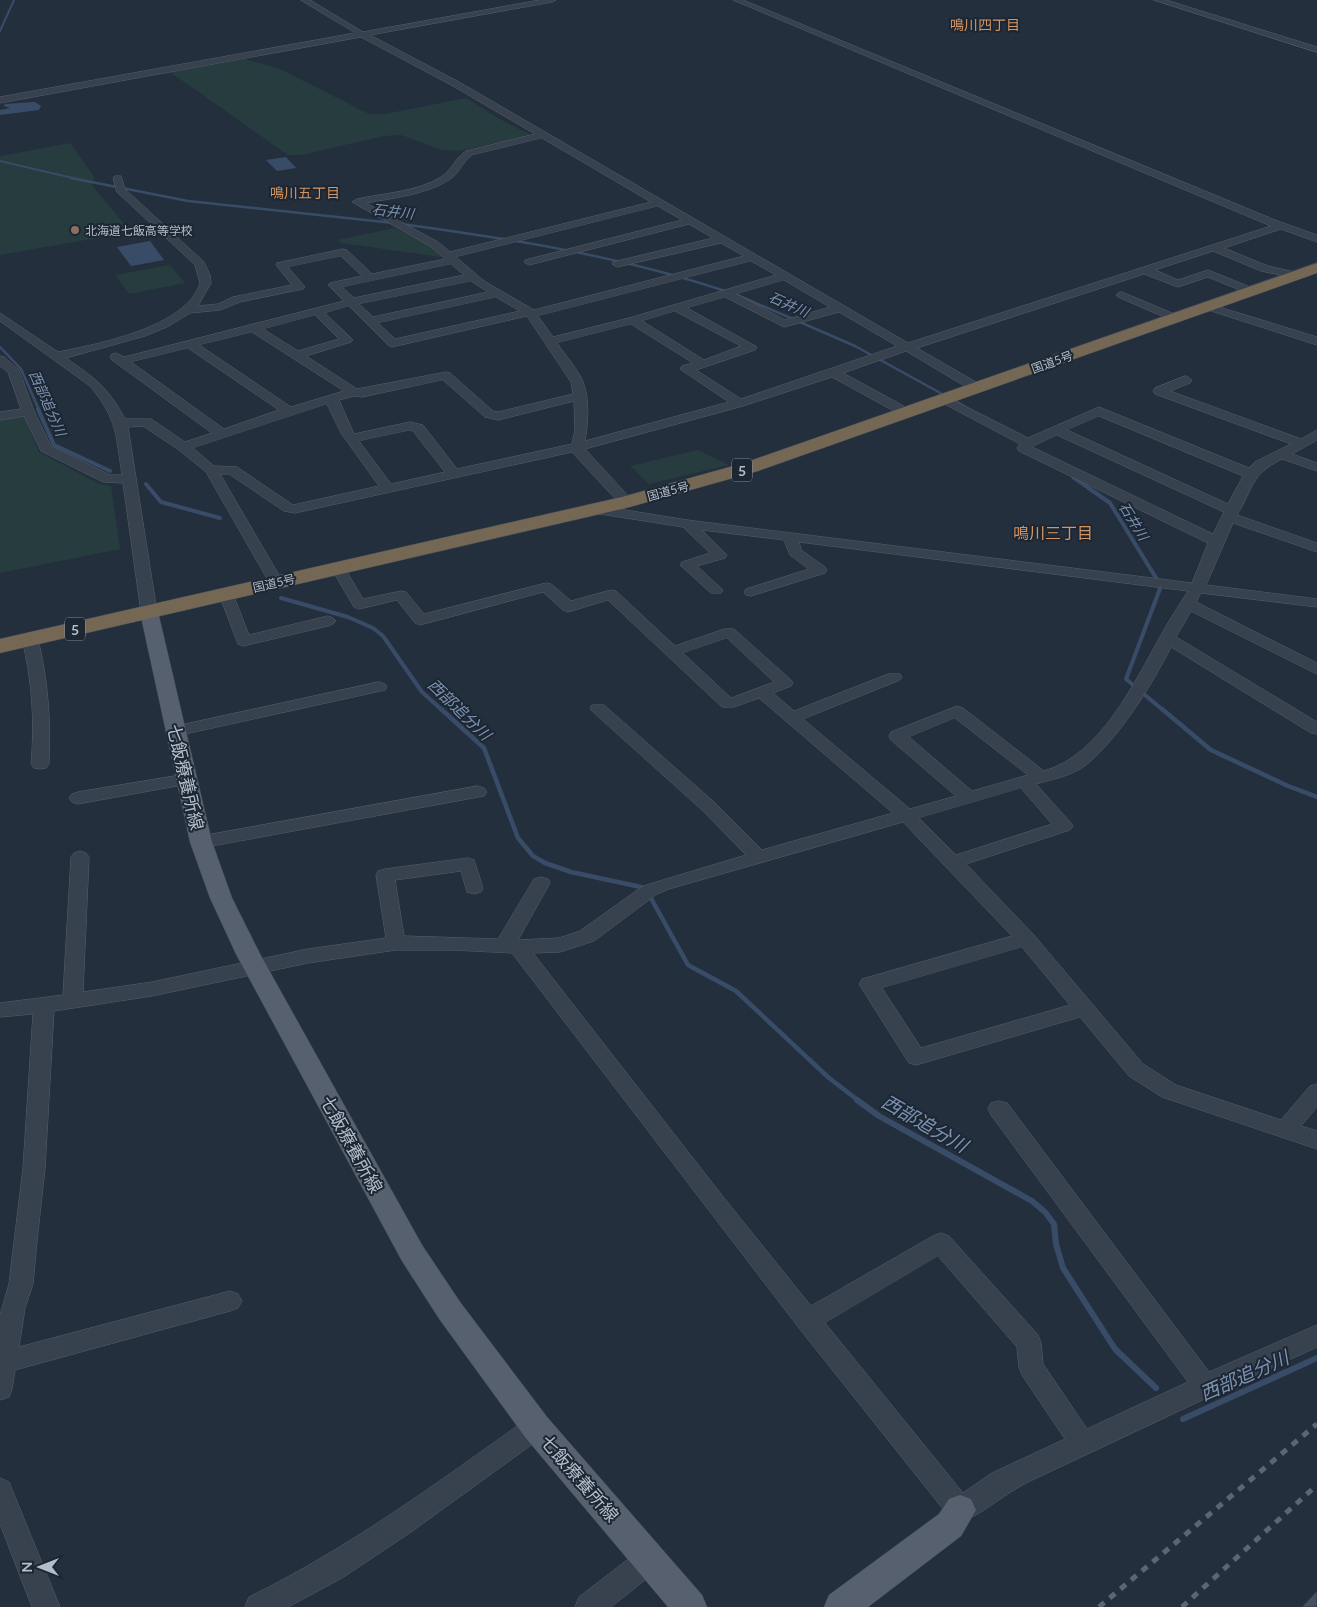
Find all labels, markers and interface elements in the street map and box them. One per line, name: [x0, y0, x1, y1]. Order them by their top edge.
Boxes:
district label: 鳴川四丁目: [950, 16, 1020, 33]
district label: 鳴川五丁目: [270, 184, 340, 201]
water label: 石井川: [371, 200, 417, 222]
place label: 北海道七飯高等学校: [85, 223, 193, 238]
marker: 北海道七飯高等学校: [69, 224, 81, 236]
water label: 石井川: [766, 288, 813, 321]
street label: 国道5号: [1029, 348, 1075, 376]
water label: 西部追分川: [26, 368, 71, 440]
road number: 5: [732, 458, 752, 482]
street label: 国道5号: [645, 478, 691, 504]
water label: 石井川: [1116, 499, 1153, 545]
district label: 鳴川三丁目: [1013, 523, 1093, 542]
street label: 国道5号: [251, 571, 297, 595]
road number: 5: [65, 618, 85, 640]
water label: 西部追分川: [425, 674, 497, 745]
street label: 七飯療養所線: [163, 722, 209, 832]
water label: 西部追分川: [878, 1089, 974, 1158]
street label: 七飯療養所線: [316, 1091, 388, 1197]
water label: 西部追分川: [1196, 1344, 1294, 1405]
street label: 七飯療養所線: [536, 1430, 624, 1526]
north arrow: [15, 1542, 65, 1592]
text: N: [18, 1562, 35, 1572]

